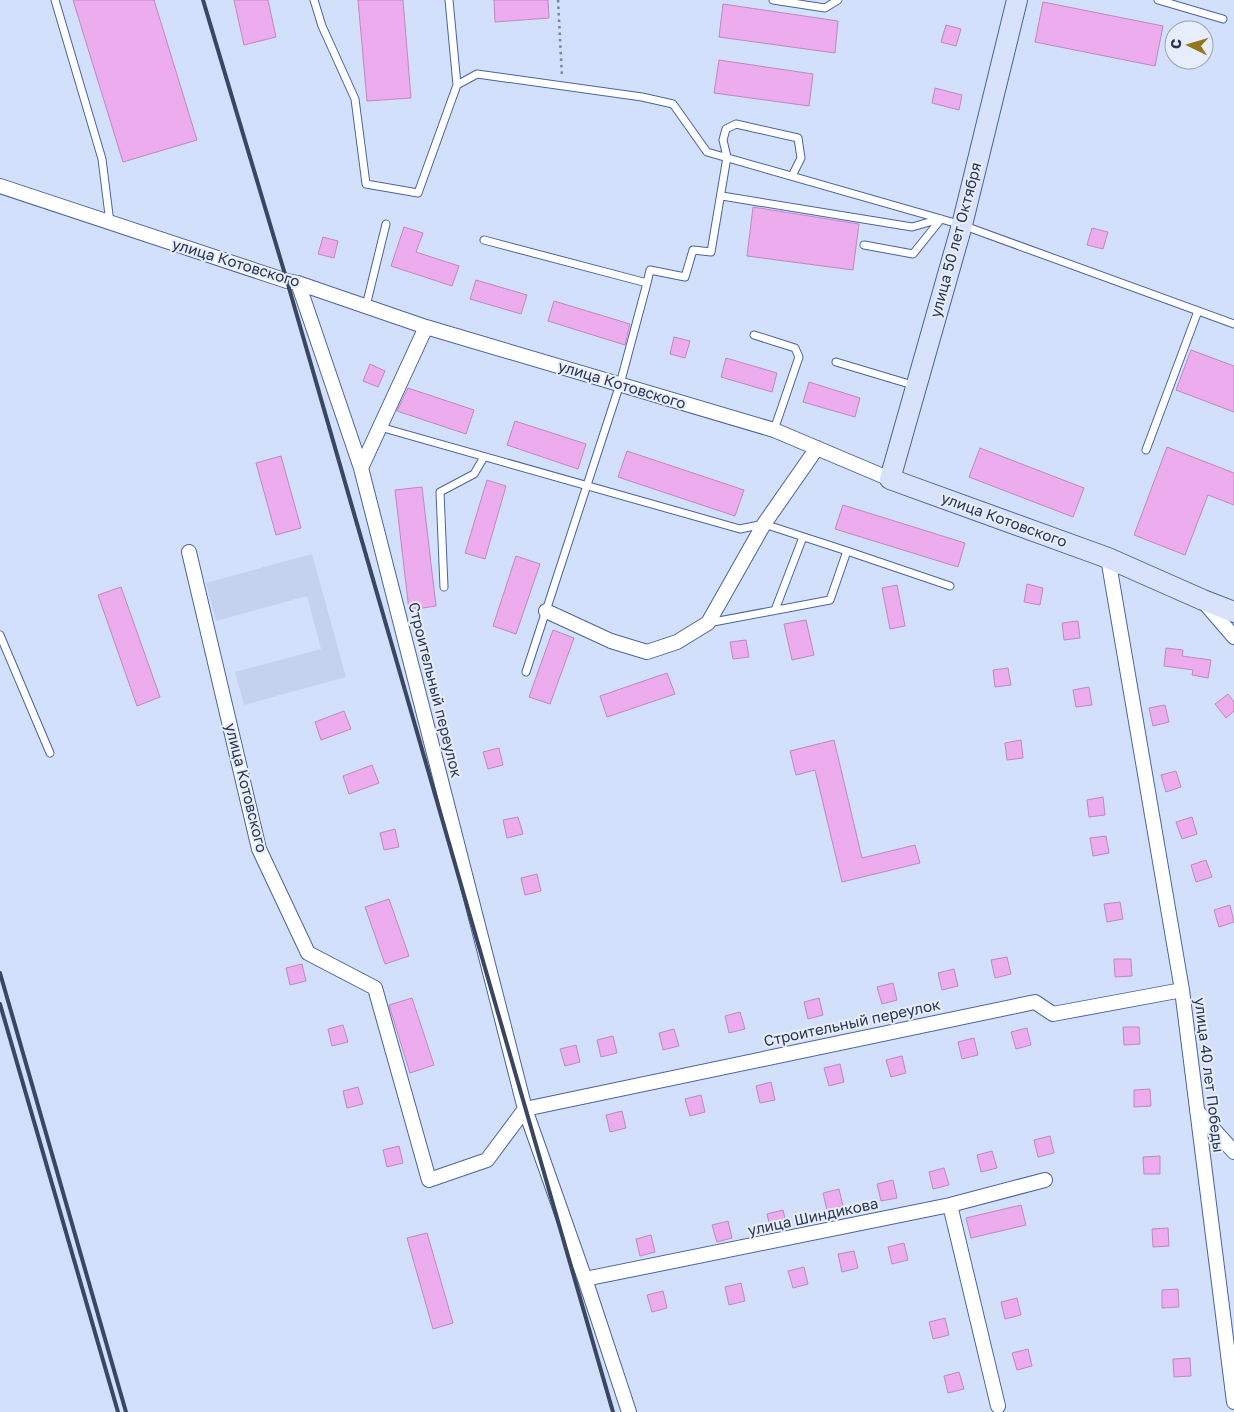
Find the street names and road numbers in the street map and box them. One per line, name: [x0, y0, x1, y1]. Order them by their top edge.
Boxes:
street label: улица 50 лет Октября: [926, 160, 984, 319]
street label: улица Котовского: [170, 234, 302, 290]
street label: улица Котовского: [556, 356, 688, 412]
street label: улица Котовского: [939, 488, 1070, 550]
street label: Строительный переулок: [405, 600, 467, 780]
street label: улица Котовского: [222, 721, 272, 854]
street label: Строительный переулок: [762, 994, 942, 1050]
street label: улица 40 лет Победы: [1192, 996, 1228, 1153]
street label: улица Шиндикова: [746, 1193, 880, 1239]

